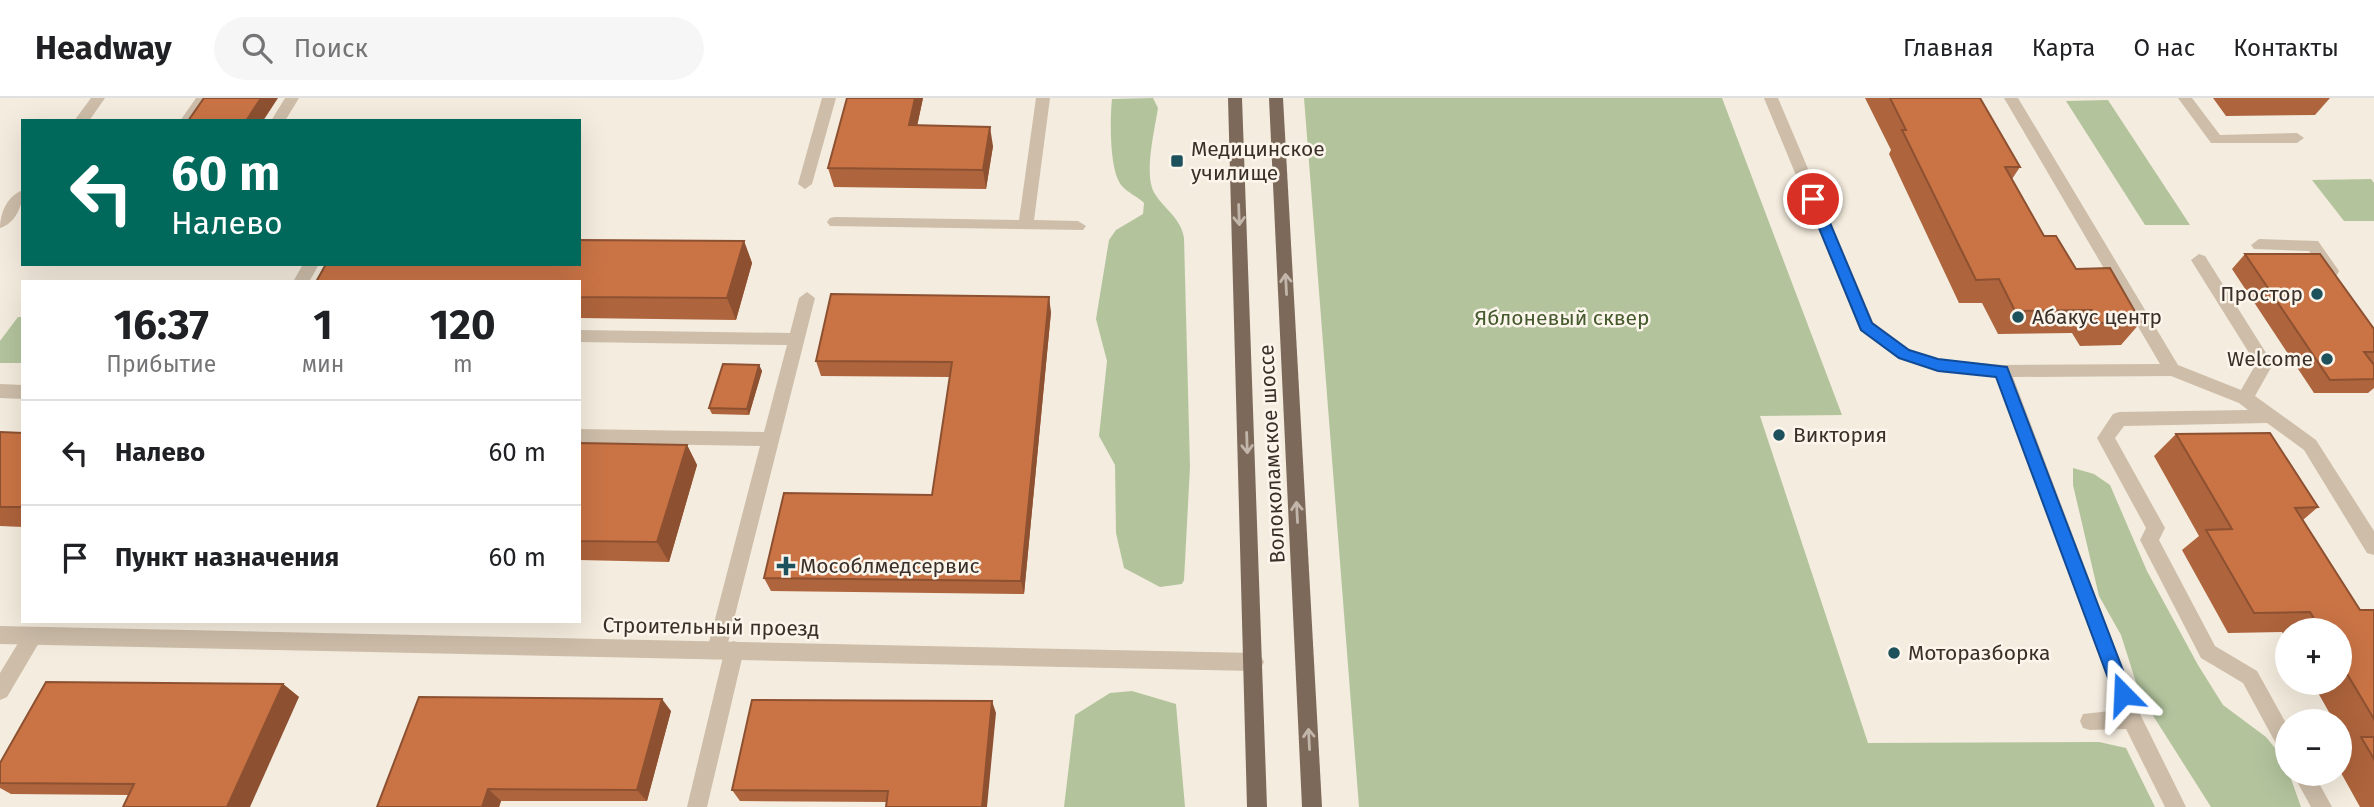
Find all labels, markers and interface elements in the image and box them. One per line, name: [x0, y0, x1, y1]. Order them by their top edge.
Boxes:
search box: [214, 17, 704, 80]
text: Headway: [35, 28, 172, 68]
icon: search: [238, 29, 276, 67]
text: Поиск: [294, 33, 368, 64]
text: Главная: [1903, 34, 1994, 62]
text: Карта: [2032, 34, 2095, 62]
text: О нас: [2133, 34, 2195, 62]
text: Контакты: [2233, 34, 2339, 62]
place label: Медицинское училище: [1191, 136, 1325, 186]
text: 60 m: [171, 144, 280, 203]
icon: left: [56, 147, 147, 238]
marker: Медицинское училище: [1169, 153, 1185, 169]
pin: [1783, 169, 1843, 229]
icon: arrive: [1794, 180, 1832, 218]
one-way arrow: [1233, 203, 1246, 226]
text: Налево: [171, 204, 283, 242]
one-way arrow: [1279, 273, 1292, 296]
place label: Простор: [2220, 281, 2303, 307]
marker: Простор: [2309, 286, 2325, 302]
text: 16:37: [114, 300, 209, 350]
text: 1: [313, 300, 333, 350]
text: 120: [430, 300, 496, 350]
place label: Абакус центр: [2032, 304, 2162, 330]
park label: Яблоневый сквер: [1475, 305, 1649, 331]
marker: Абакус центр: [2010, 309, 2026, 325]
street label: Волоколамское шоссе: [1253, 344, 1291, 564]
place label: Welcome: [2227, 346, 2313, 372]
text: Прибытие: [106, 350, 216, 378]
text: мин: [302, 350, 345, 378]
text: m: [453, 350, 473, 378]
marker: Welcome: [2319, 351, 2335, 367]
place label: Виктория: [1793, 422, 1887, 448]
marker: Виктория: [1771, 427, 1787, 443]
one-way arrow: [1240, 431, 1253, 454]
icon: left: [56, 434, 94, 472]
text: Налево: [115, 437, 205, 468]
text: 60 m: [488, 437, 546, 468]
one-way arrow: [1291, 500, 1304, 523]
icon: arrive: [56, 539, 94, 577]
text: Пункт назначения: [115, 542, 339, 573]
text: 60 m: [488, 542, 546, 573]
place label: Мособлмедсервис: [800, 553, 980, 579]
marker: Мособлмедсервис: [778, 558, 794, 574]
street label: Строительный проезд: [602, 612, 820, 642]
map controls: [2275, 618, 2352, 786]
button: +: [2275, 618, 2352, 695]
place label: Моторазборка: [1908, 640, 2050, 666]
marker: Моторазборка: [1886, 645, 1902, 661]
position arrow: [2086, 657, 2160, 731]
button: −: [2275, 709, 2352, 786]
one-way arrow: [1302, 728, 1315, 751]

